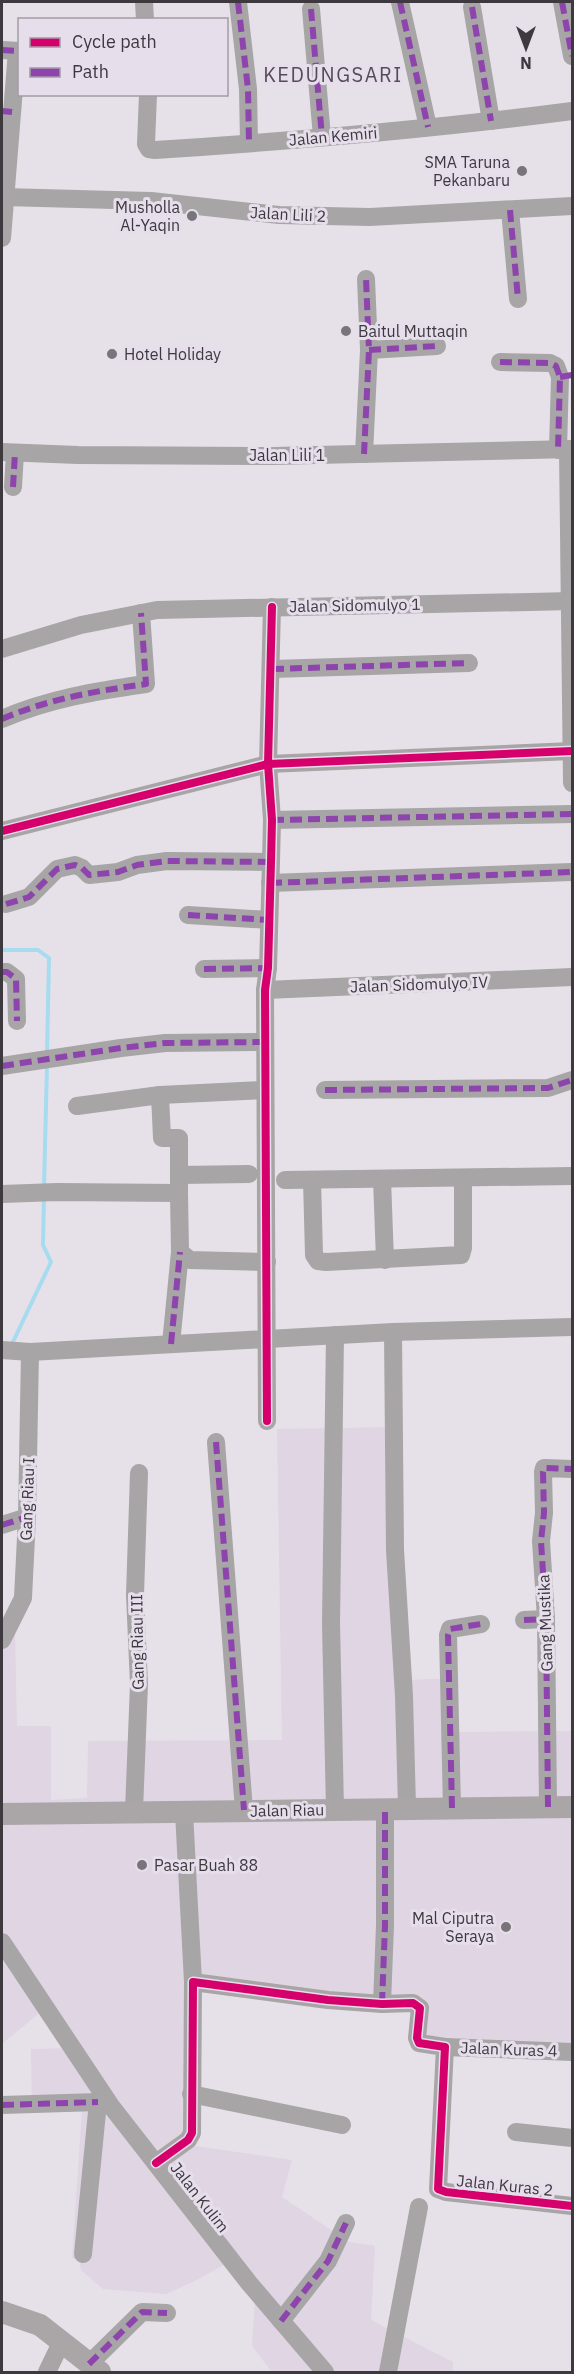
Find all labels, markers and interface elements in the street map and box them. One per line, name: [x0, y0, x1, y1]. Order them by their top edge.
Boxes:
legend: [18, 18, 228, 96]
north arrow: [496, 18, 556, 78]
text: Cycle path: [72, 30, 157, 53]
text: N: [520, 53, 532, 73]
text: Path: [72, 60, 109, 83]
district label: KEDUNGSARI: [263, 61, 403, 88]
street label: Jalan Kemiri: [288, 122, 378, 150]
place label: SMA Taruna Pekanbaru: [425, 152, 510, 190]
marker: SMA Taruna Pekanbaru: [515, 164, 529, 178]
place label: Musholla Al-Yaqin: [115, 197, 180, 235]
street label: Jalan Lili 2: [249, 202, 327, 226]
marker: Musholla Al-Yaqin: [185, 209, 199, 223]
place label: Baitul Muttaqin: [358, 321, 468, 341]
marker: Baitul Muttaqin: [339, 324, 353, 338]
place label: Hotel Holiday: [124, 344, 221, 364]
marker: Hotel Holiday: [105, 347, 119, 361]
street label: Jalan Lili 1: [249, 445, 325, 465]
street label: Jalan Sidomulyo 1: [289, 594, 421, 616]
street label: Jalan Sidomulyo IV: [350, 972, 489, 996]
street label: Gang Riau I: [16, 1457, 38, 1541]
street label: Gang Mustika: [533, 1574, 557, 1672]
street label: Gang Riau III: [126, 1594, 148, 1690]
street label: Jalan Riau: [250, 1799, 324, 1821]
place label: Pasar Buah 88: [154, 1855, 258, 1875]
marker: Pasar Buah 88: [135, 1858, 149, 1872]
place label: Mal Ciputra Seraya: [412, 1908, 494, 1946]
marker: Mal Ciputra Seraya: [499, 1920, 513, 1934]
street label: Jalan Kuras 4: [460, 2037, 558, 2061]
street label: Jalan Kulim: [166, 2158, 234, 2236]
street label: Jalan Kuras 2: [456, 2170, 554, 2200]

